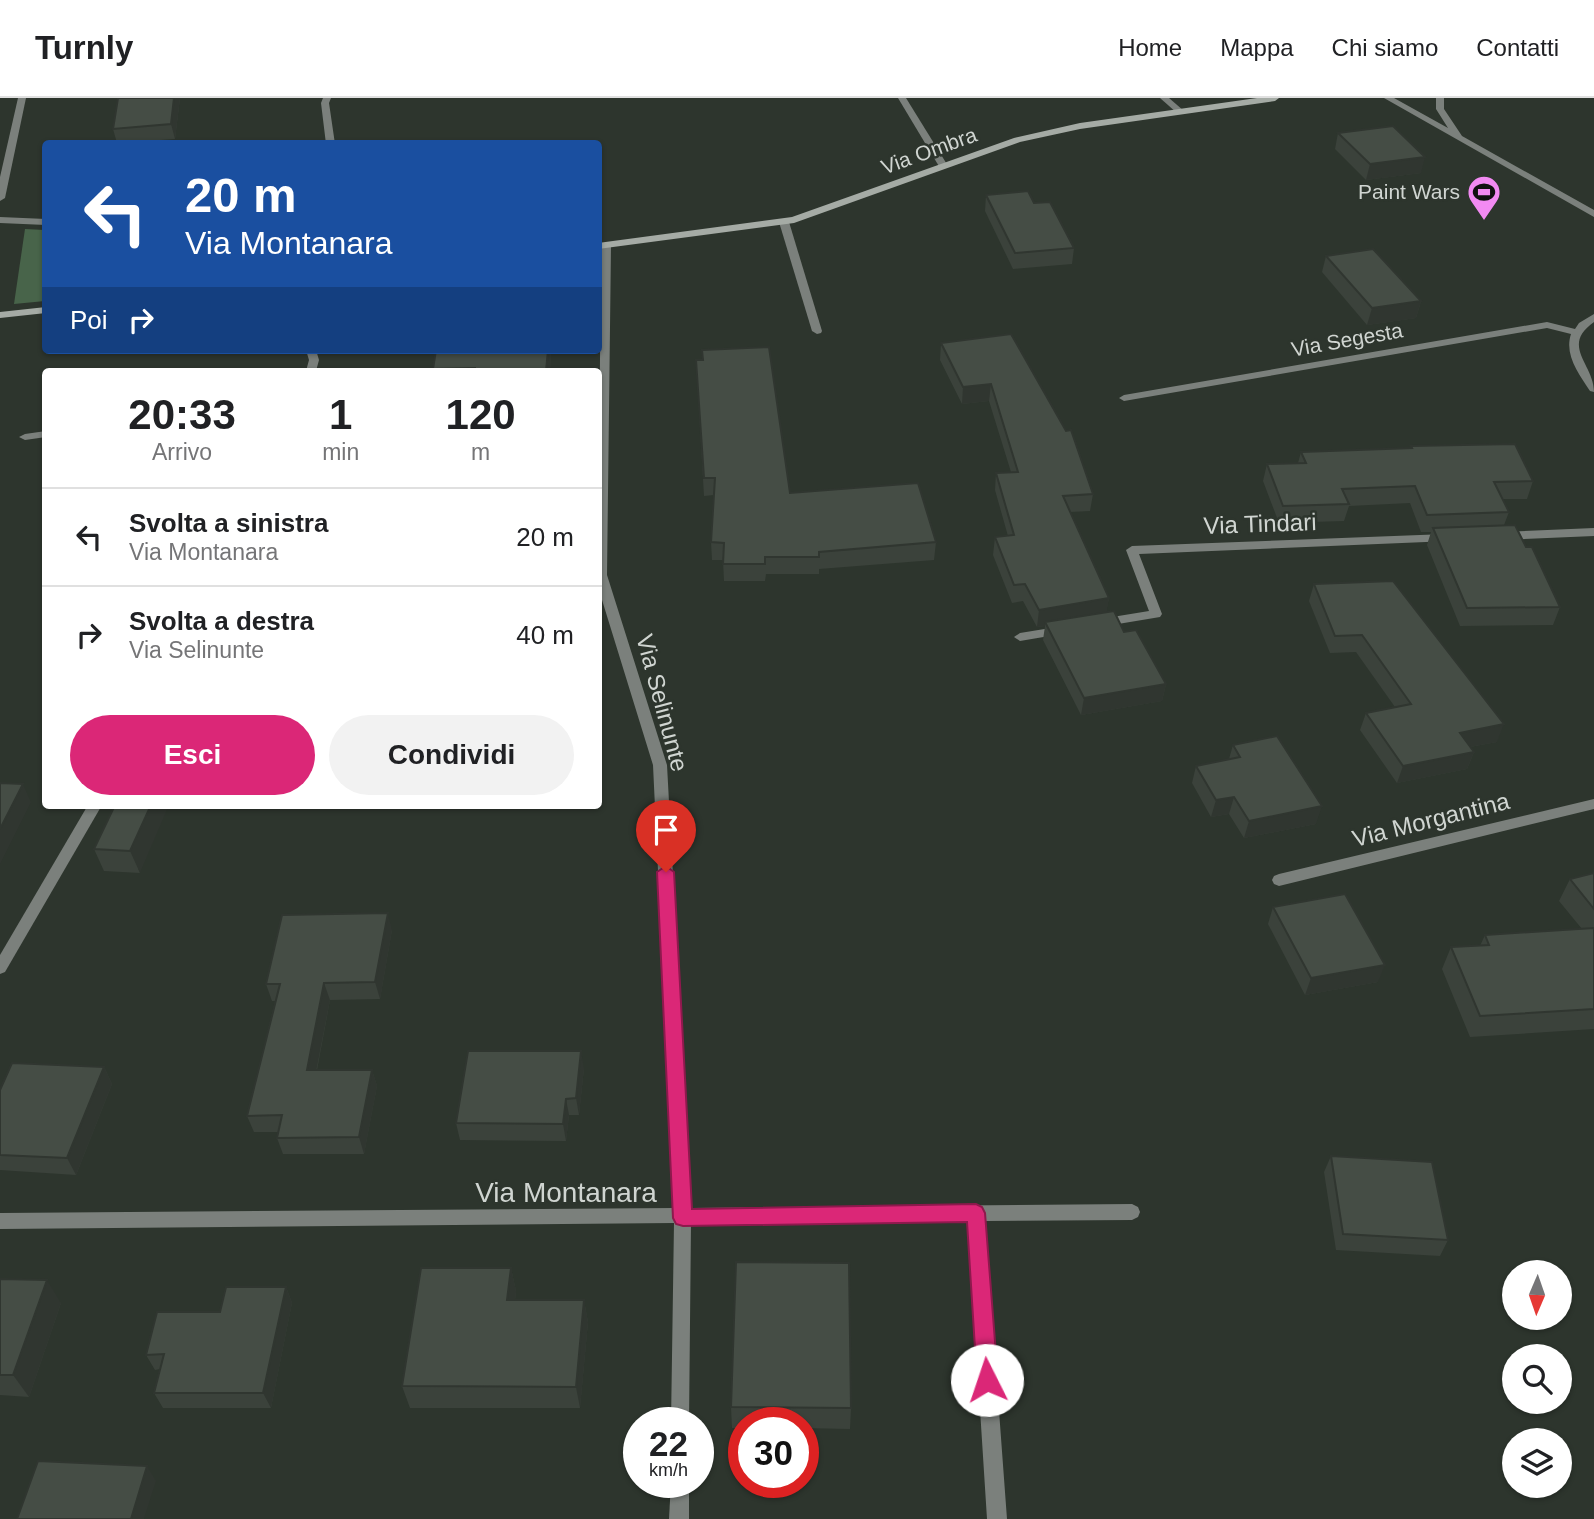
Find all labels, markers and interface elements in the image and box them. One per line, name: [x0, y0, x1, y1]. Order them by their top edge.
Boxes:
text: Turnly: [35, 29, 133, 66]
text: Home: [1118, 34, 1182, 61]
text: Mappa: [1220, 34, 1294, 61]
text: Chi siamo: [1332, 34, 1438, 61]
text: Contatti: [1476, 34, 1559, 61]
street label: Via Ombra: [878, 123, 980, 178]
icon: left: [70, 168, 161, 259]
text: 20 m: [185, 168, 297, 222]
sports icon: Paint Wars: [1465, 173, 1503, 222]
place label: Paint Wars: [1358, 180, 1460, 203]
text: Via Montanara: [185, 225, 393, 261]
icon: right: [122, 301, 160, 339]
text: Poi: [70, 305, 108, 335]
street label: Via Segesta: [1289, 318, 1405, 361]
text: 20:33: [128, 391, 236, 438]
text: 1: [329, 391, 352, 438]
text: 120: [446, 391, 516, 438]
text: Arrivo: [152, 439, 212, 465]
text: min: [322, 439, 359, 465]
text: m: [471, 439, 490, 465]
text: Svolta a sinistra: [129, 508, 328, 538]
street label: Via Tindari: [1203, 508, 1317, 539]
icon: left: [70, 518, 108, 556]
text: 20 m: [516, 522, 574, 552]
text: Via Montanara: [129, 539, 278, 565]
text: Svolta a destra: [129, 606, 314, 636]
icon: right: [70, 616, 108, 654]
text: 40 m: [516, 620, 574, 650]
street label: Via Selinunte: [631, 631, 694, 774]
text: Via Selinunte: [129, 637, 264, 663]
button: Esci: [70, 715, 315, 795]
button: Condividi: [329, 715, 574, 795]
street label: Via Morgantina: [1350, 787, 1513, 852]
pin: [636, 800, 696, 872]
icon: arrive: [647, 811, 685, 849]
street label: Via Montanara: [475, 1177, 657, 1208]
north arrow: [1502, 1260, 1572, 1330]
map controls: [1502, 1260, 1572, 1498]
position arrow: [950, 1343, 1024, 1417]
button: search: [1502, 1344, 1572, 1414]
speed limit sign: 30: [728, 1407, 819, 1498]
text: 22: [649, 1424, 688, 1463]
button: layers: [1502, 1428, 1572, 1498]
text: km/h: [649, 1460, 688, 1480]

